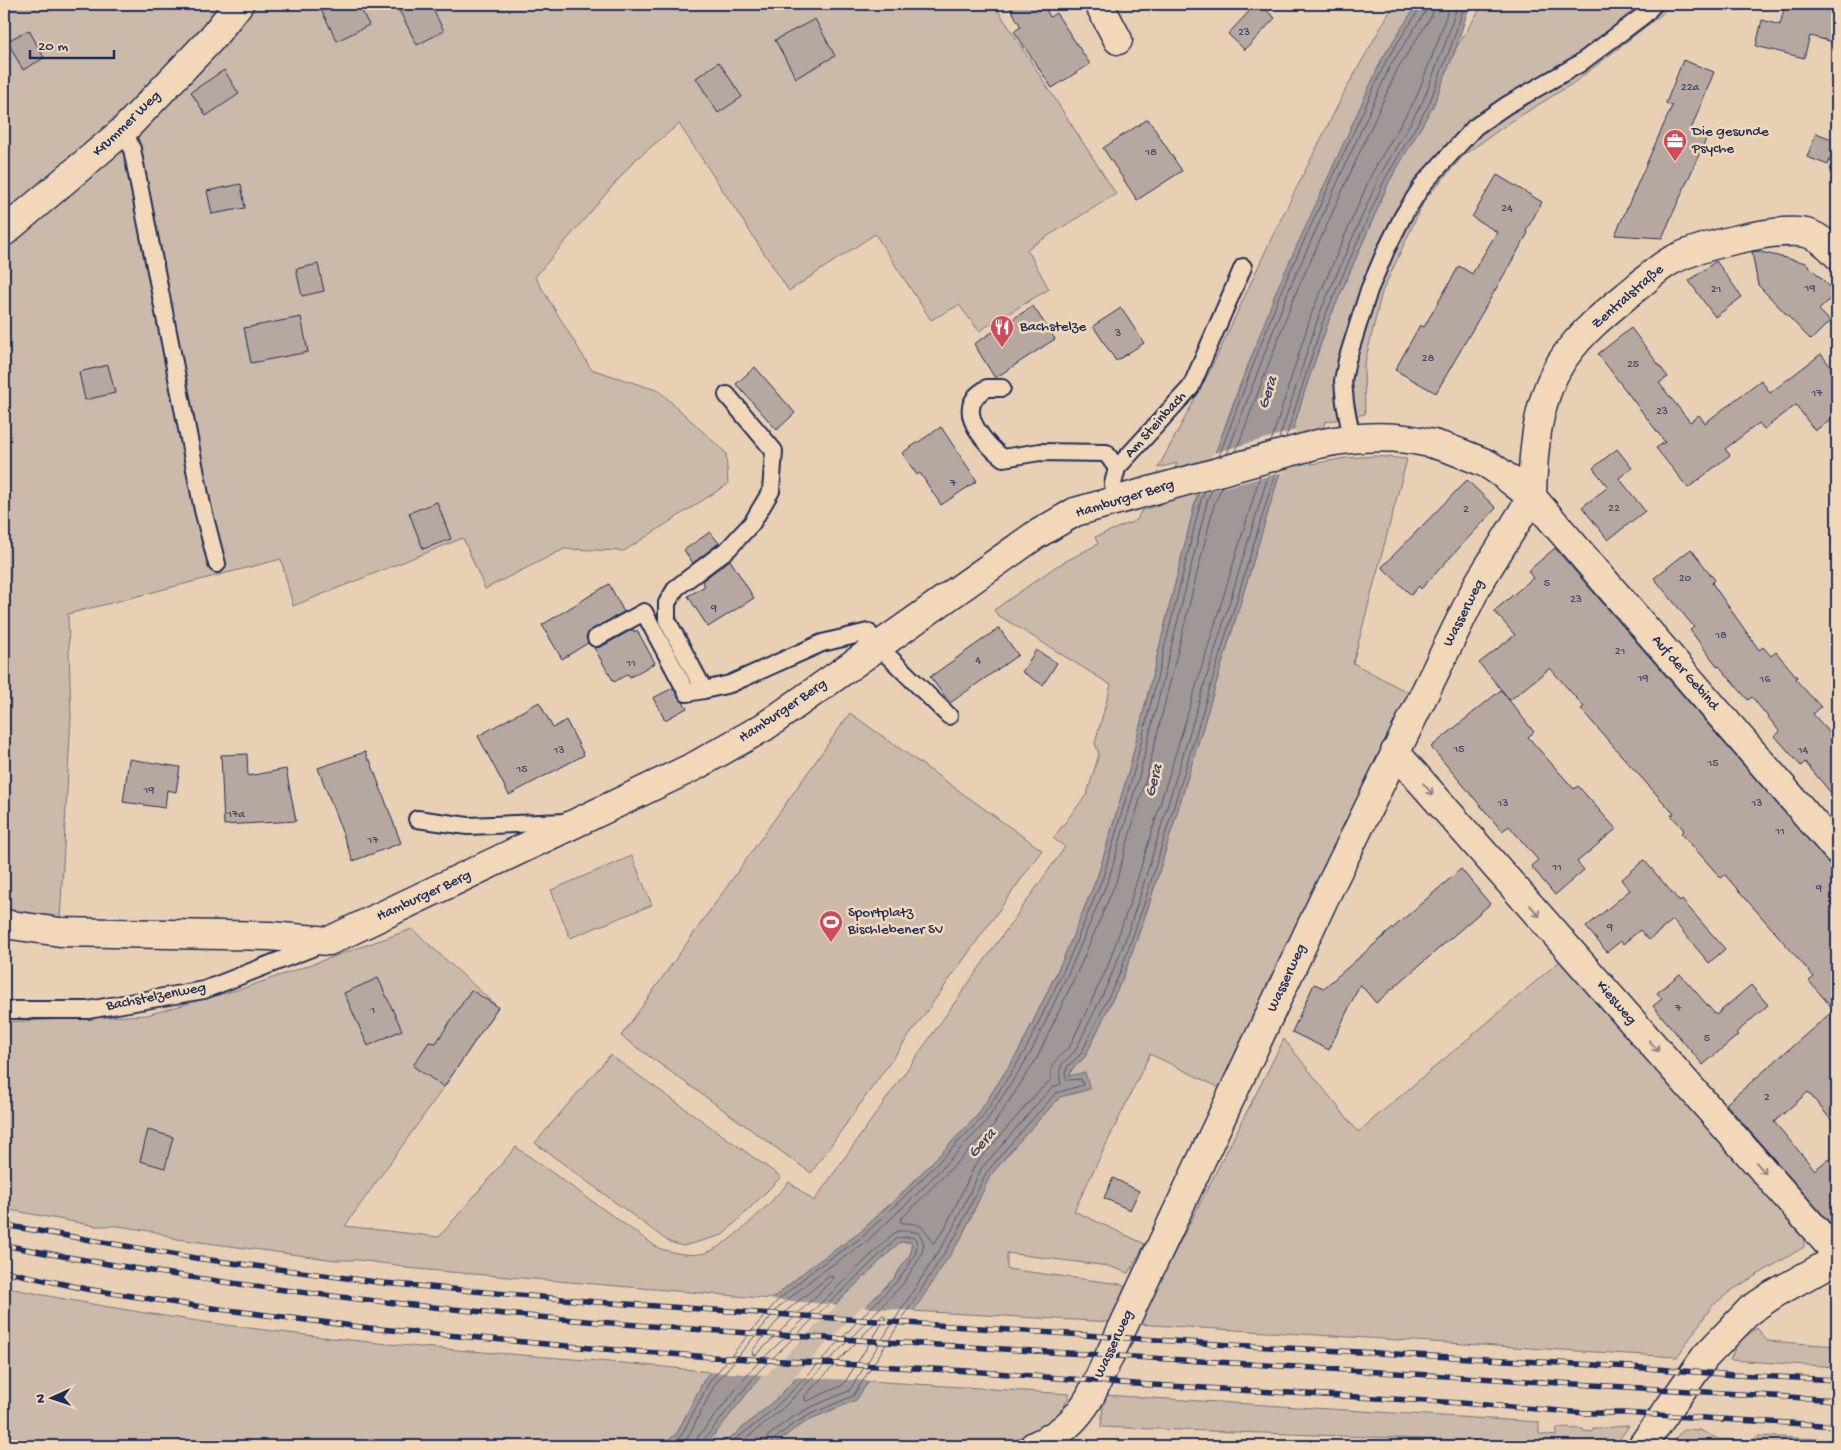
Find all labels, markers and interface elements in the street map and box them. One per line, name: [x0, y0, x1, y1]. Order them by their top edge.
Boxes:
house number: 23: [1238, 26, 1250, 40]
scale bar: [30, 28, 114, 60]
text: 20 m: [38, 38, 68, 56]
house number: 22a: [1681, 81, 1700, 95]
street label: Krummer Weg: [89, 87, 165, 161]
place label: Die gesunde Psyche: [1691, 123, 1769, 158]
office icon: Die gesunde Psyche: [1662, 128, 1688, 162]
house number: 18: [1144, 146, 1157, 160]
house number: 24: [1501, 202, 1513, 216]
street label: Zentralstraße: [1588, 261, 1668, 333]
house number: 19: [1804, 282, 1815, 296]
house number: 21: [1711, 283, 1722, 297]
restaurant icon: Bachstelze: [989, 314, 1015, 348]
place label: Bachstelze: [1019, 318, 1086, 336]
house number: 3: [1114, 327, 1121, 341]
house number: 28: [1422, 352, 1435, 366]
house number: 25: [1627, 358, 1639, 372]
water label: Gera: [1255, 373, 1283, 412]
house number: 17: [1810, 387, 1823, 401]
street label: Am Steinbach: [1121, 388, 1191, 462]
house number: 23: [1656, 405, 1668, 419]
street label: Hamburger Berg: [1073, 475, 1177, 523]
house number: 7: [949, 477, 957, 491]
house number: 22: [1608, 502, 1620, 516]
house number: 2: [1463, 503, 1469, 517]
house number: 20: [1679, 572, 1692, 586]
street label: Wasserweg: [1439, 576, 1489, 650]
house number: 5: [1544, 577, 1550, 591]
house number: 23: [1570, 593, 1582, 607]
house number: 9: [710, 602, 717, 616]
house number: 18: [1714, 629, 1727, 643]
street label: Auf der Gebind: [1647, 632, 1723, 715]
house number: 21: [1615, 645, 1626, 659]
house number: 4: [975, 654, 981, 668]
house number: 11: [625, 657, 636, 671]
house number: 19: [1637, 672, 1648, 686]
house number: 16: [1759, 673, 1771, 687]
street label: Hamburger Berg: [736, 675, 830, 747]
house number: 15: [1452, 743, 1465, 757]
house number: 13: [552, 744, 565, 758]
house number: 14: [1797, 744, 1809, 758]
house number: 15: [1706, 757, 1719, 771]
water label: Gera: [1142, 762, 1169, 799]
house number: 15: [515, 763, 528, 777]
one-way arrow: [1422, 782, 1433, 795]
house number: 19: [143, 784, 154, 798]
house number: 13: [1496, 797, 1509, 811]
house number: 13: [1750, 797, 1763, 811]
house number: 17a: [226, 808, 245, 822]
house number: 11: [1774, 825, 1785, 839]
house number: 17: [366, 834, 379, 848]
house number: 11: [1551, 861, 1562, 875]
street label: Hamburger Berg: [374, 866, 474, 926]
house number: 9: [1815, 882, 1822, 896]
place label: Sportplatz Bischlebener SV: [847, 904, 943, 939]
one-way arrow: [1529, 904, 1541, 917]
sports icon: Sportplatz Bischlebener SV: [818, 909, 844, 943]
house number: 9: [1606, 921, 1613, 935]
street label: Wasserweg: [1263, 941, 1311, 1015]
street label: Kiesweg: [1592, 977, 1640, 1029]
street label: Bachstelzenweg: [104, 979, 207, 1016]
house number: 7: [1674, 1002, 1682, 1016]
house number: 1: [370, 1004, 376, 1018]
house number: 5: [1704, 1032, 1710, 1046]
one-way arrow: [1648, 1039, 1660, 1052]
house number: 2: [1764, 1091, 1770, 1105]
water label: Gera: [965, 1125, 1002, 1163]
one-way arrow: [1756, 1161, 1767, 1174]
street label: Wasserweg: [1090, 1307, 1138, 1381]
north arrow: [28, 1372, 78, 1422]
text: N: [33, 1394, 50, 1404]

